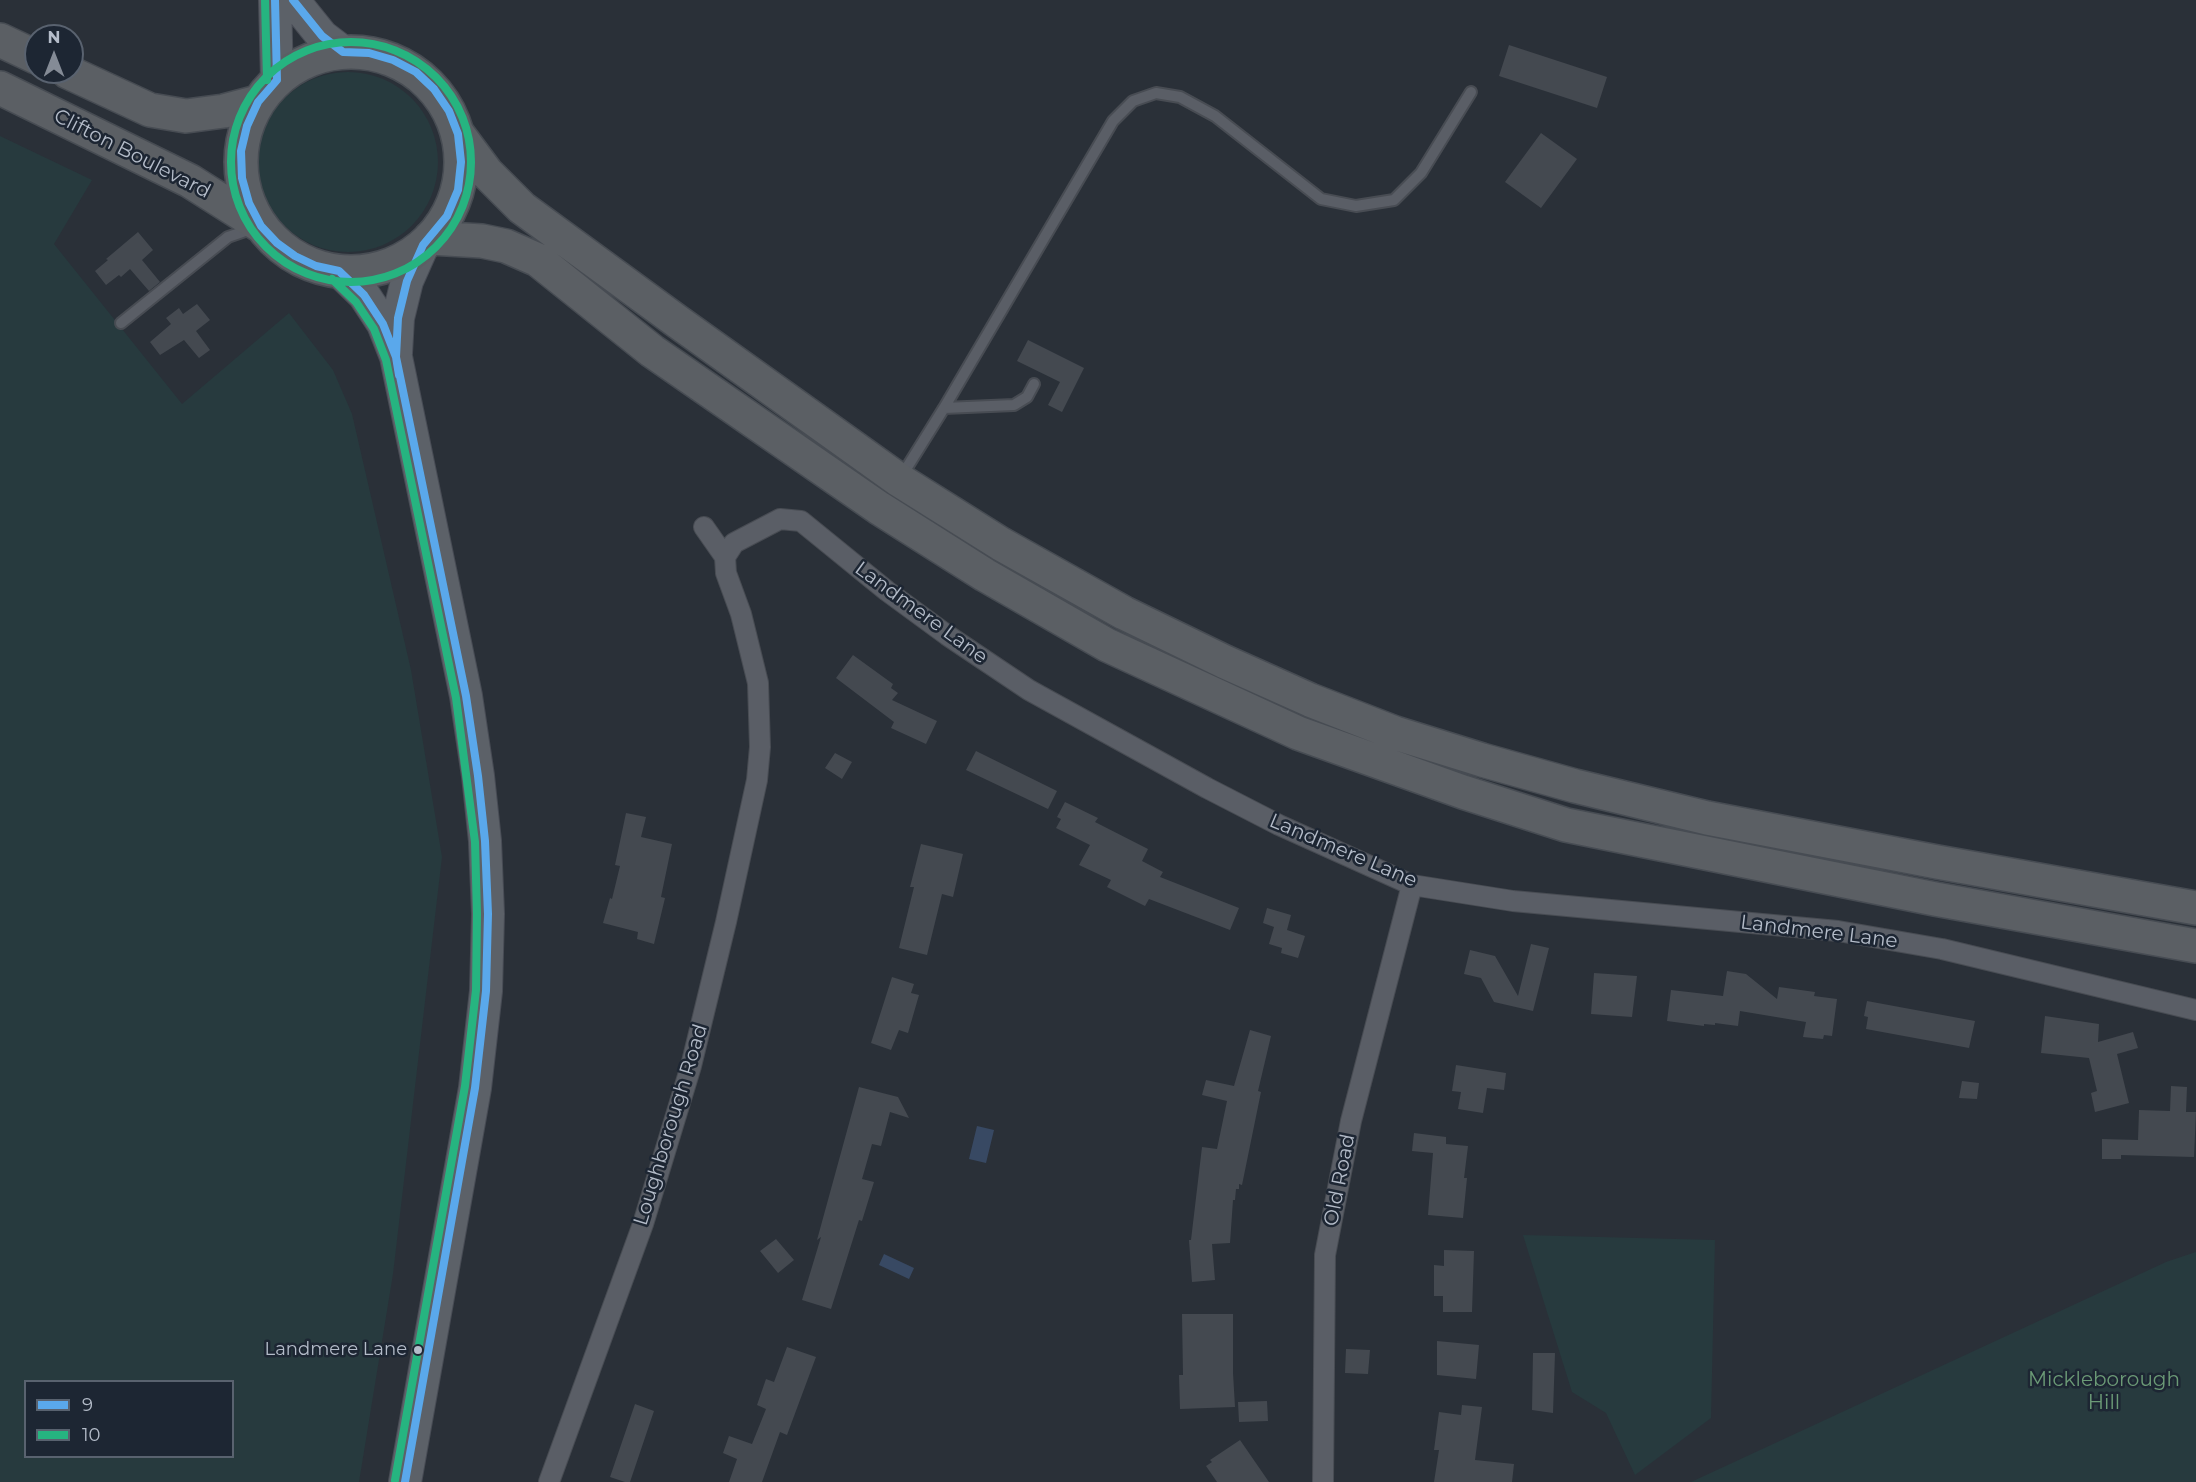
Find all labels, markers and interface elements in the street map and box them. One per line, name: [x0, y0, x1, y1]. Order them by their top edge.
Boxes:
north arrow: [24, 24, 84, 84]
text: N: [48, 28, 60, 47]
street label: Clifton Boulevard: [50, 104, 214, 204]
street label: Landmere Lane: [850, 557, 992, 669]
street label: Landmere Lane: [1265, 809, 1421, 893]
street label: Landmere Lane: [1739, 910, 1899, 954]
street label: Loughborough Road: [629, 1021, 713, 1229]
street label: Old Road: [1319, 1132, 1361, 1228]
place label: Landmere Lane: [265, 1339, 407, 1361]
marker: Landmere Lane: [412, 1344, 424, 1356]
park label: Mickleborough Hill: [2028, 1368, 2180, 1415]
legend: [24, 1380, 234, 1458]
text: 9: [82, 1394, 93, 1416]
text: 10: [82, 1424, 100, 1446]

